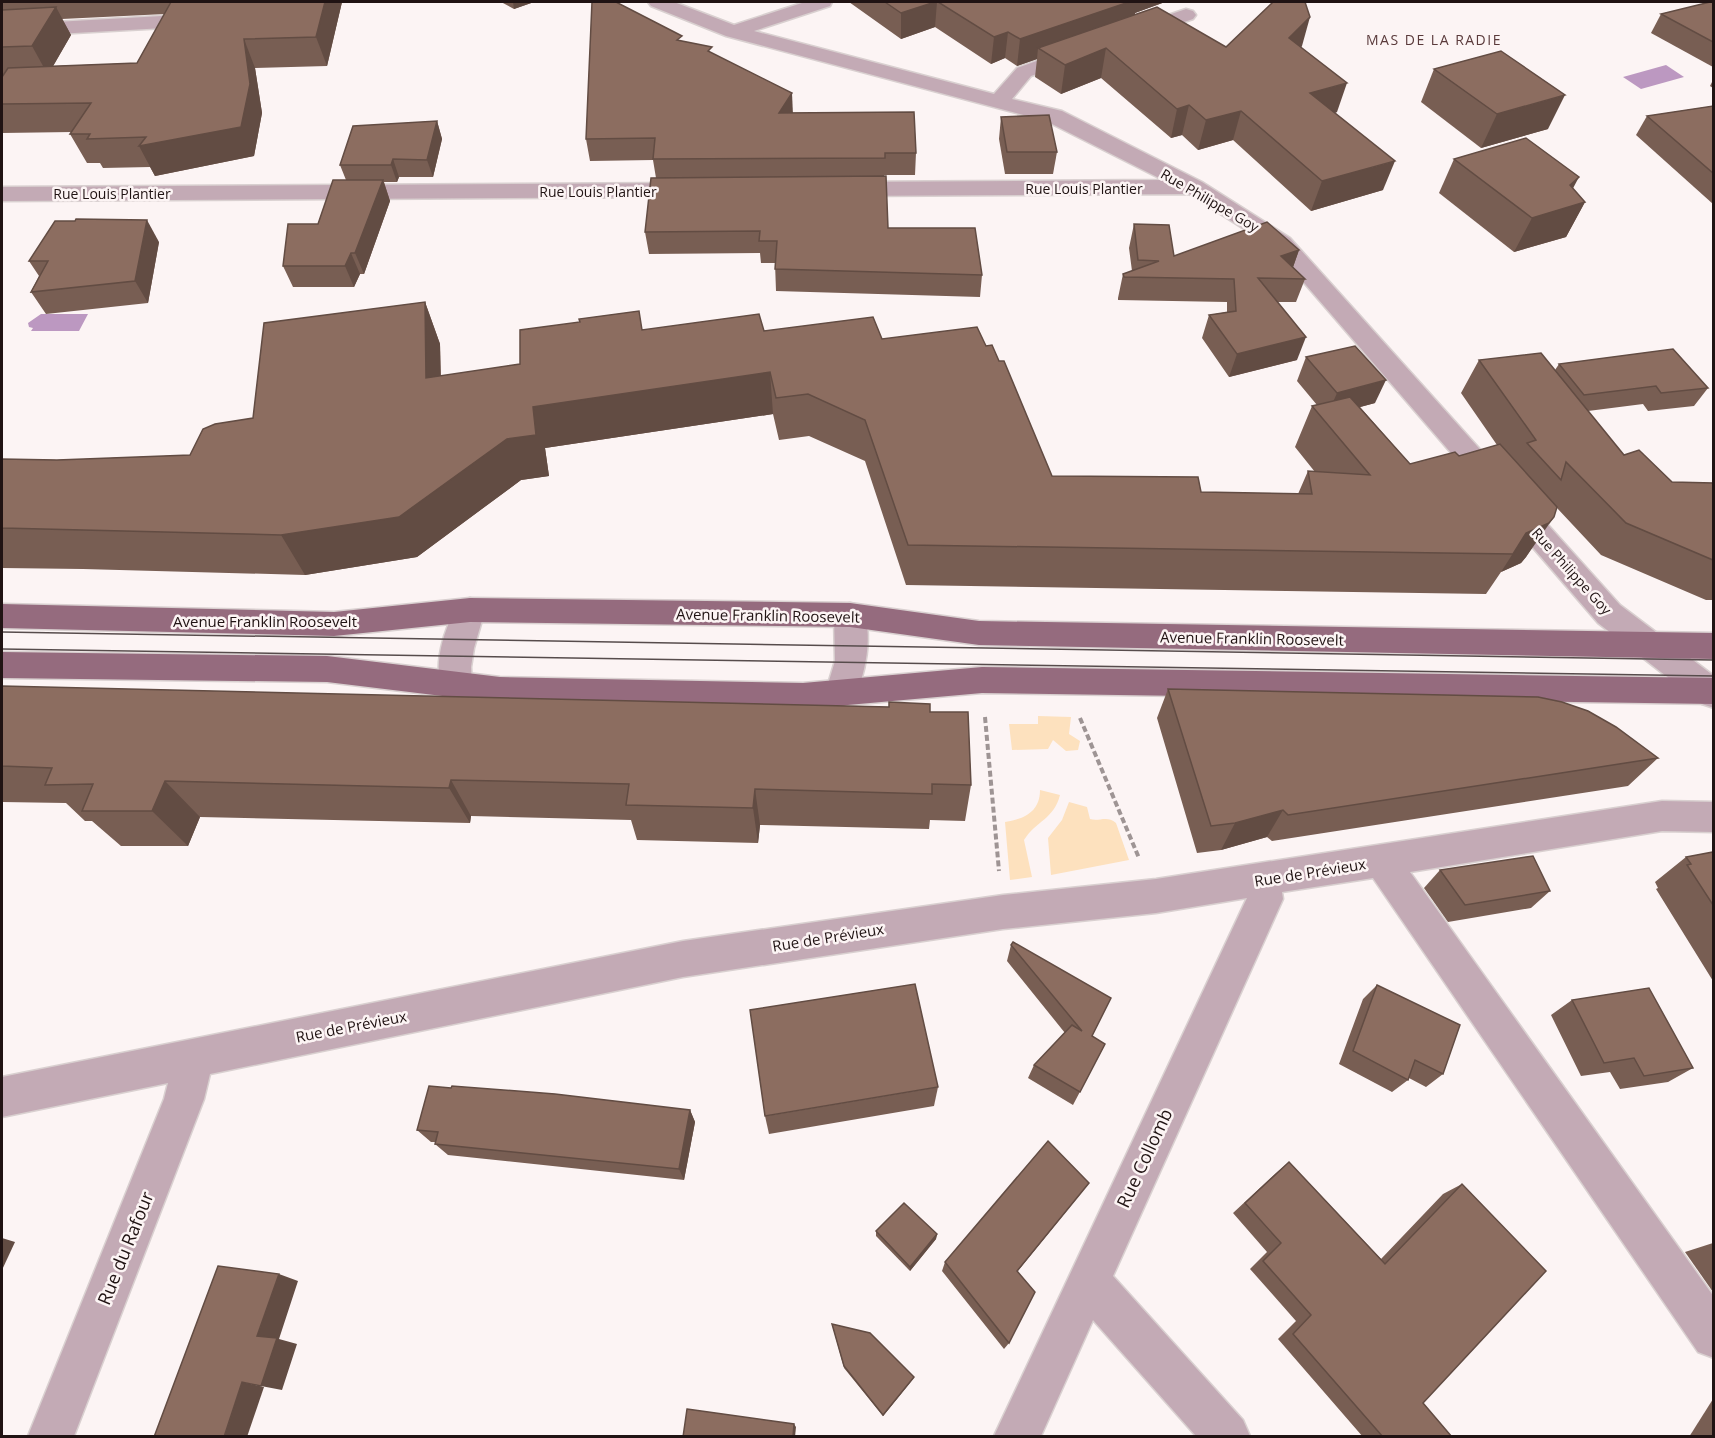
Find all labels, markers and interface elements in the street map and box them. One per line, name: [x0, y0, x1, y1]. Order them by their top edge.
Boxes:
district label: MAS DE LA RADIE: [1366, 30, 1502, 49]
street label: Rue Philippe Goy: [1157, 164, 1263, 236]
street label: Rue Louis Plantier: [1025, 179, 1143, 198]
street label: Rue Louis Plantier: [539, 182, 657, 201]
street label: Rue Louis Plantier: [53, 184, 171, 203]
street label: Rue Philippe Goy: [1528, 524, 1617, 619]
street label: Avenue Franklin Roosevelt: [676, 603, 860, 627]
street label: Avenue Franklin Roosevelt: [173, 611, 357, 631]
street label: Avenue Franklin Roosevelt: [1160, 626, 1344, 650]
street label: Rue de Prévieux: [1253, 853, 1367, 891]
street label: Rue de Prévieux: [771, 918, 885, 956]
street label: Rue de Prévieux: [294, 1005, 408, 1047]
street label: Rue Collomb: [1111, 1105, 1177, 1211]
street label: Rue du Rafour: [91, 1187, 159, 1308]

